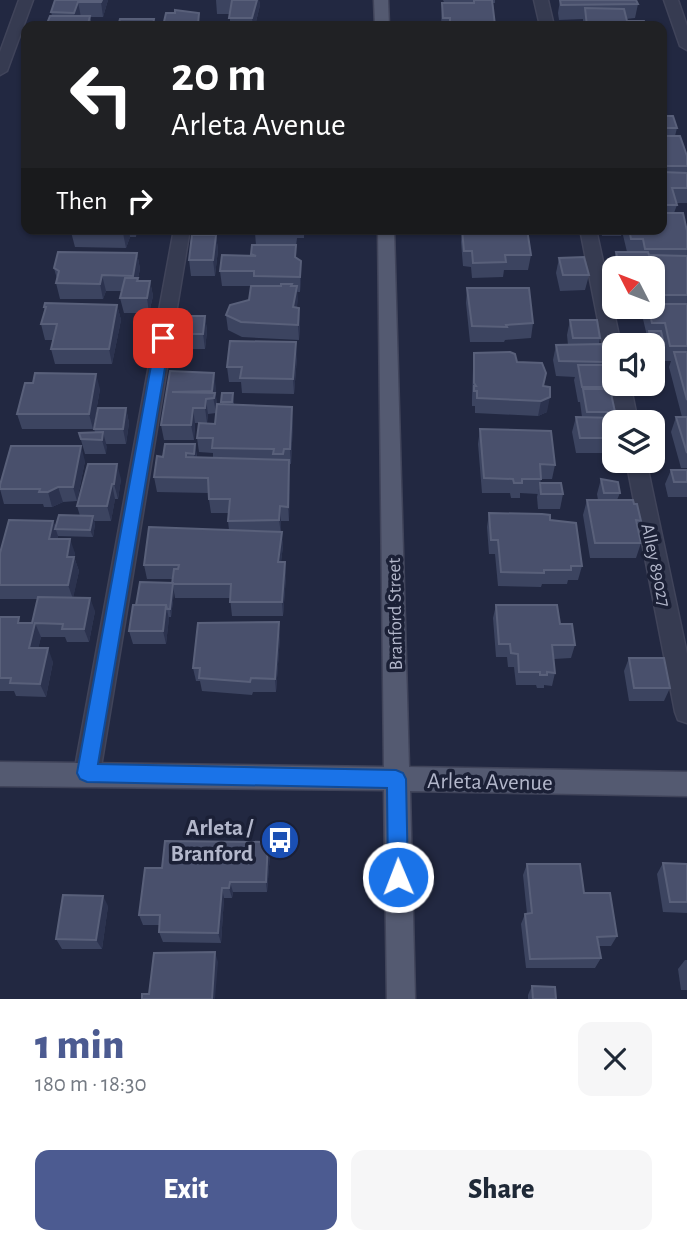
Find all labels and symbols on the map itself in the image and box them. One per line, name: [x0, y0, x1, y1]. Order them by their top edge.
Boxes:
north arrow: [602, 256, 665, 318]
pin: [133, 308, 193, 368]
street label: Alley 89027: [637, 522, 674, 609]
street label: Branford Street: [385, 558, 406, 670]
street label: Arleta Avenue: [427, 770, 553, 795]
place label: Arleta / Branford: [171, 817, 254, 866]
bus stop icon: Arleta / Branford: [259, 819, 301, 861]
position arrow: [361, 840, 435, 914]

